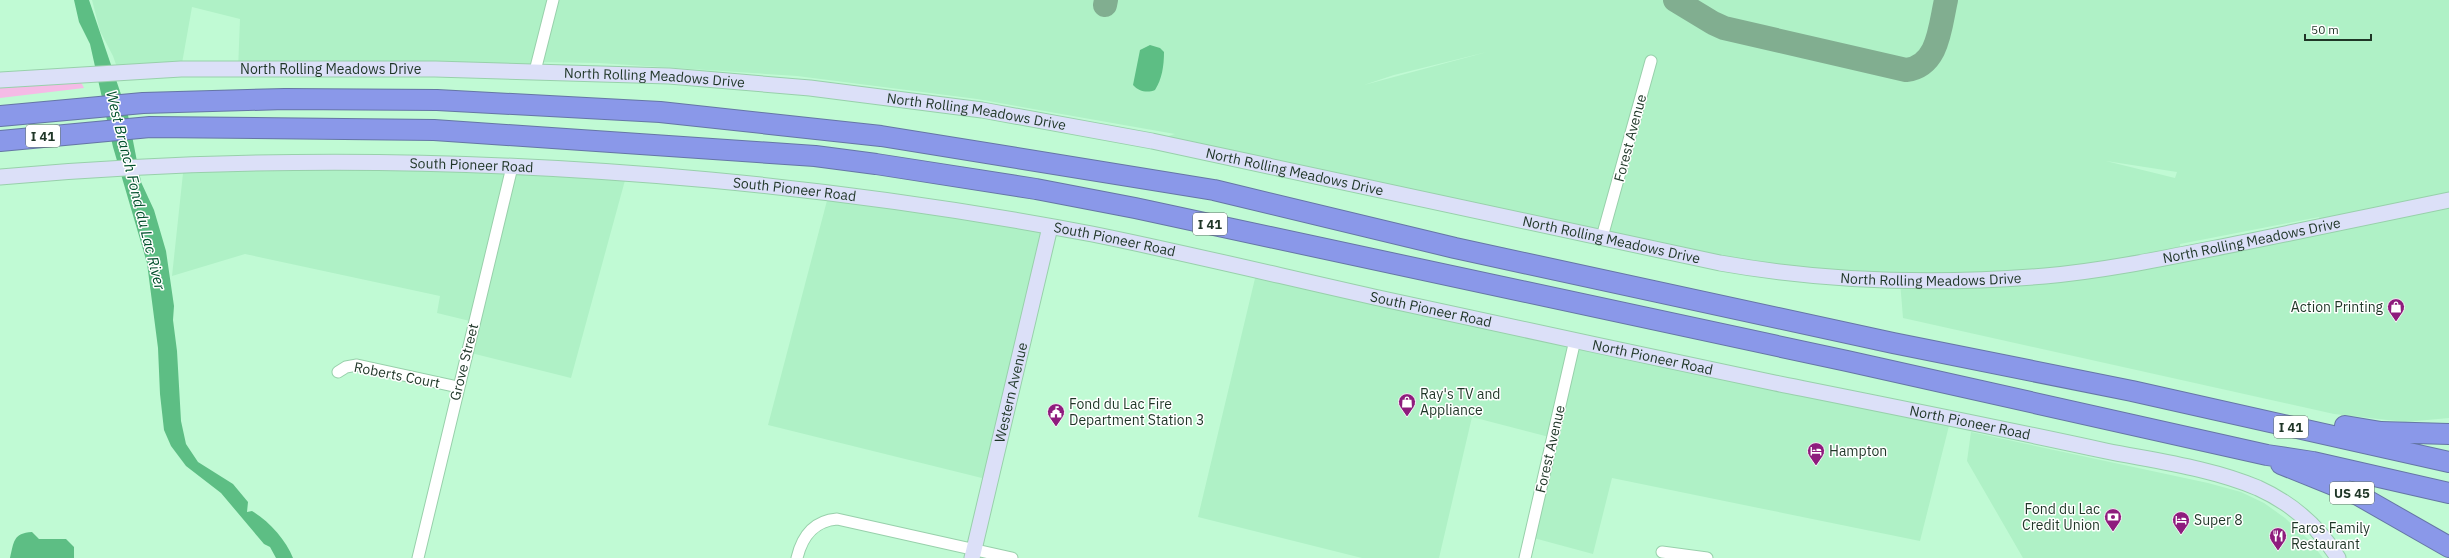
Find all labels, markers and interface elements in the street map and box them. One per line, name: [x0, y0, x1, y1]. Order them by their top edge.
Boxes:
scale bar: [2305, 16, 2371, 42]
text: 50 m: [2311, 22, 2339, 37]
street label: North Rolling Meadows Drive: [240, 60, 422, 78]
street label: North Rolling Meadows Drive: [564, 64, 746, 91]
water label: West Branch Fond du Lac River: [102, 89, 170, 292]
street label: North Rolling Meadows Drive: [886, 89, 1068, 134]
street label: Forest Avenue: [1610, 92, 1650, 184]
road number: I 41: [26, 125, 60, 147]
street label: North Rolling Meadows Drive: [1204, 144, 1385, 200]
street label: South Pioneer Road: [409, 154, 534, 176]
street label: South Pioneer Road: [732, 173, 857, 205]
street label: North Rolling Meadows Drive: [1521, 212, 1702, 268]
road number: I 41: [1193, 213, 1227, 235]
street label: North Rolling Meadows Drive: [2161, 214, 2343, 267]
street label: South Pioneer Road: [1052, 218, 1177, 260]
street label: North Rolling Meadows Drive: [1840, 269, 2022, 290]
street label: South Pioneer Road: [1368, 287, 1493, 331]
shop icon: Action Printing: [2386, 297, 2406, 322]
place label: Action Printing: [2291, 298, 2384, 316]
street label: Grove Street: [446, 322, 482, 402]
street label: North Pioneer Road: [1591, 335, 1715, 379]
street label: Western Avenue: [990, 340, 1032, 444]
street label: Roberts Court: [352, 358, 442, 392]
place label: Ray's TV and Appliance: [1420, 385, 1500, 419]
shop icon: Ray's TV and Appliance: [1397, 392, 1417, 417]
place label: Fond du Lac Fire Department Station 3: [1069, 395, 1204, 429]
street label: North Pioneer Road: [1908, 401, 2032, 444]
public building icon: Fond du Lac Fire Department Station 3: [1046, 402, 1066, 427]
street label: Forest Avenue: [1531, 403, 1569, 495]
road number: I 41: [2274, 416, 2308, 438]
hotel icon: Hampton: [1806, 441, 1826, 466]
place label: Hampton: [1829, 442, 1887, 460]
road number: US 45: [2330, 482, 2374, 504]
place label: Fond du Lac Credit Union: [2022, 500, 2100, 534]
bank icon: Fond du Lac Credit Union: [2103, 507, 2123, 532]
hotel icon: Super 8: [2171, 510, 2191, 535]
place label: Super 8: [2194, 511, 2243, 529]
place label: Faros Family Restaurant: [2291, 519, 2370, 553]
restaurant icon: Faros Family Restaurant: [2268, 526, 2288, 551]

